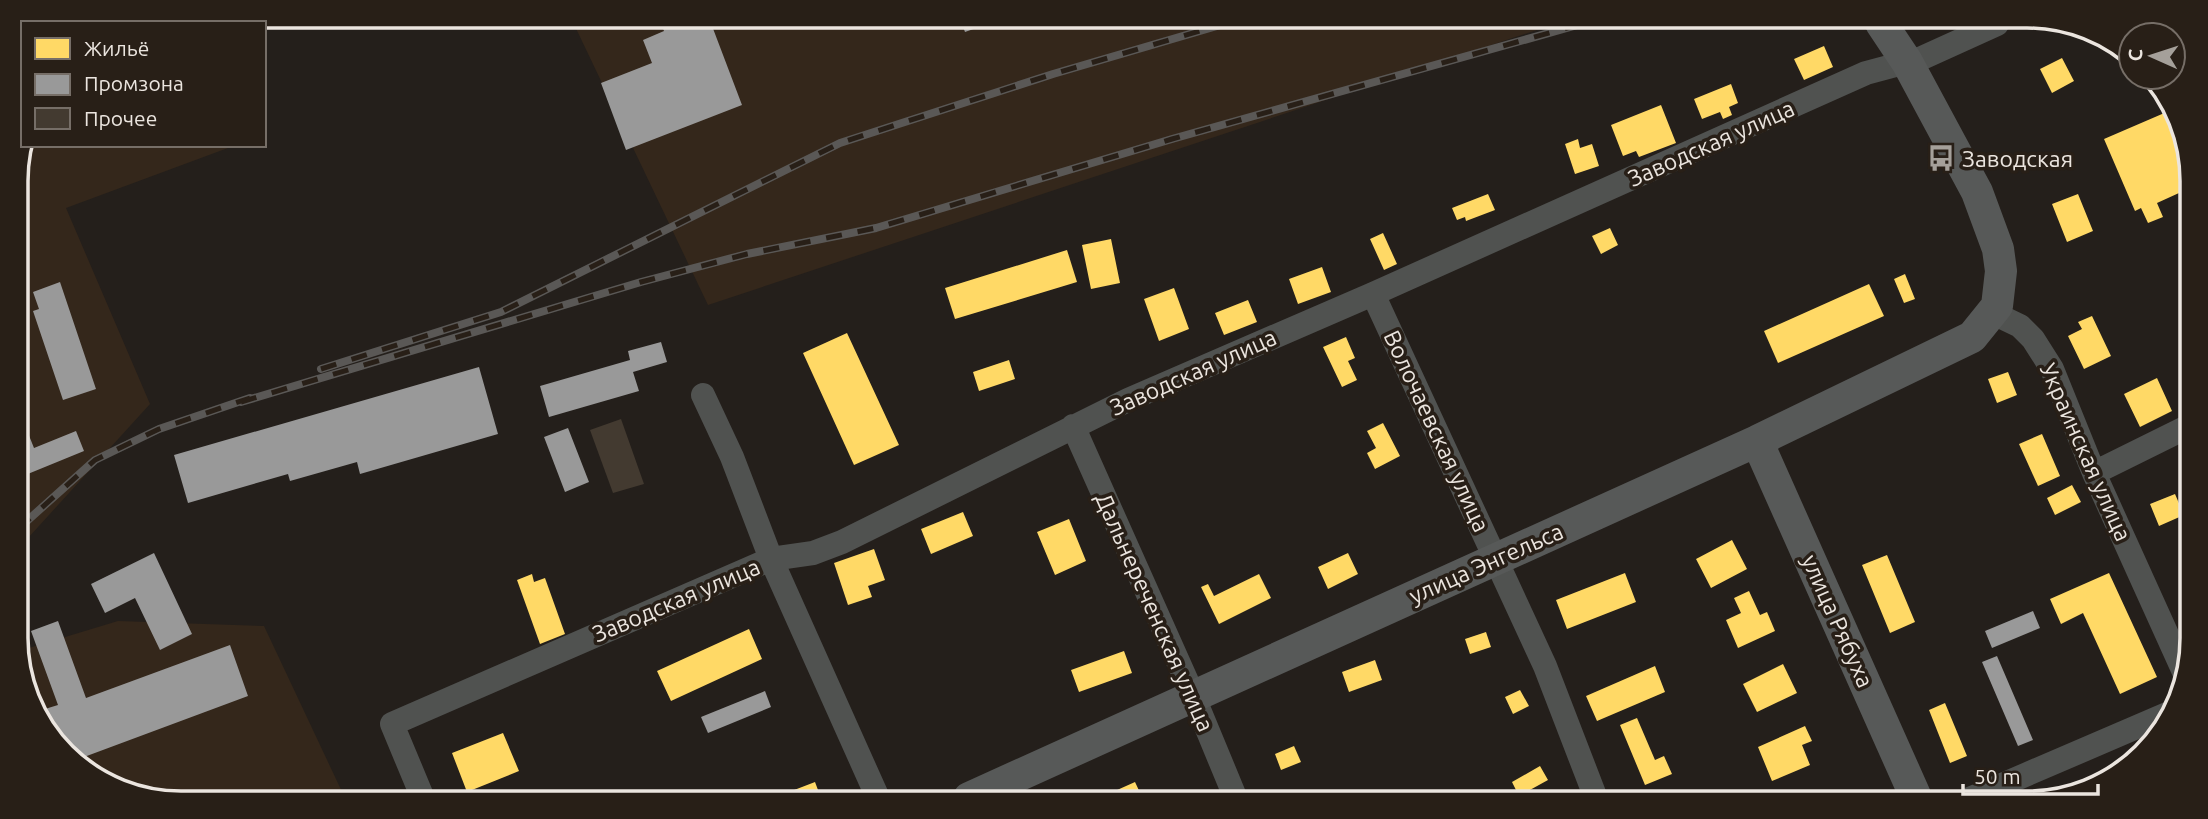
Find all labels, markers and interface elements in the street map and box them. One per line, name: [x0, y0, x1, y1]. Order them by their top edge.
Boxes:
legend: [21, 21, 266, 147]
north arrow: [2117, 21, 2187, 91]
text: Жильё: [84, 36, 149, 60]
text: С: [2124, 48, 2146, 62]
text: Промзона: [84, 71, 184, 95]
street label: Заводская улица: [1624, 95, 1798, 191]
text: Прочее: [84, 106, 157, 130]
bus stop icon: Заводская: [1926, 143, 1956, 173]
place label: Заводская: [1962, 146, 2073, 171]
street label: Заводская улица: [1106, 324, 1280, 420]
street label: Волочаевская улица: [1379, 326, 1495, 536]
street label: Украинская улица: [2036, 359, 2136, 545]
street label: Дальнереченская улица: [1091, 489, 1219, 735]
street label: улица Энгельса: [1405, 518, 1567, 608]
street label: улица Рябуха: [1798, 551, 1878, 691]
street label: Заводская улица: [589, 553, 763, 647]
scale bar: [1963, 752, 2098, 796]
text: 50 m: [1974, 764, 2021, 788]

